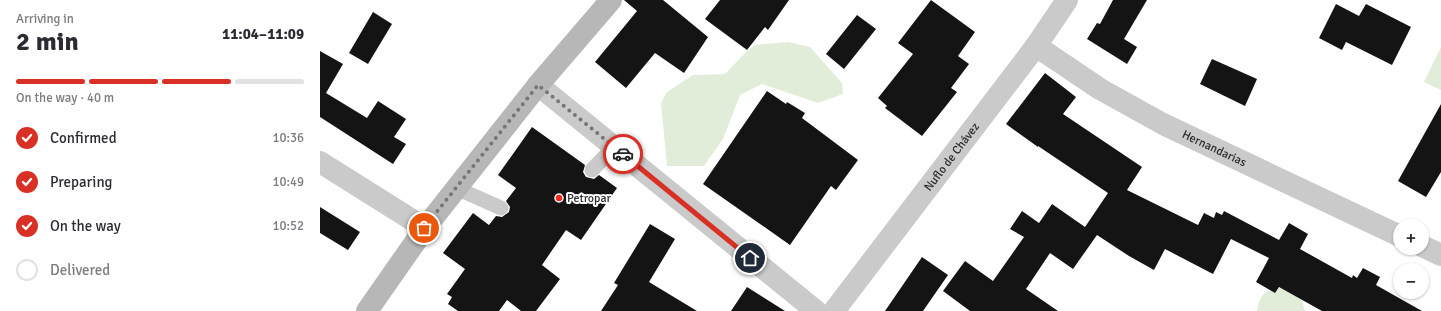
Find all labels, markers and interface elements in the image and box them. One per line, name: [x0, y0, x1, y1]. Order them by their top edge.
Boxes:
text: Arriving in: [16, 11, 74, 27]
text: 11:04–11:09: [222, 25, 304, 43]
text: 2 min: [16, 26, 79, 58]
text: On the way · 40 m: [16, 90, 114, 106]
street label: Nuflo de Chávez: [921, 120, 983, 194]
icon: check: [16, 127, 38, 149]
street label: Hernandarias: [1180, 127, 1249, 170]
text: Confirmed: [50, 129, 117, 147]
text: 10:36: [272, 130, 304, 146]
courier: [603, 134, 643, 174]
icon: car: [612, 143, 634, 165]
icon: check: [16, 171, 38, 193]
text: Preparing: [50, 173, 113, 191]
text: 10:49: [272, 174, 304, 190]
place label: Petropar: [567, 191, 612, 206]
marker: Petropar: [554, 193, 564, 203]
pin: [407, 211, 441, 245]
icon: check: [16, 215, 38, 237]
text: On the way: [50, 217, 121, 235]
icon: bag: [413, 217, 435, 239]
text: 10:52: [272, 218, 304, 234]
map controls: [1393, 219, 1429, 299]
button: +: [1393, 219, 1429, 255]
pin: [733, 241, 767, 275]
icon: home: [739, 247, 761, 269]
text: Delivered: [50, 261, 110, 279]
button: −: [1393, 263, 1429, 299]

